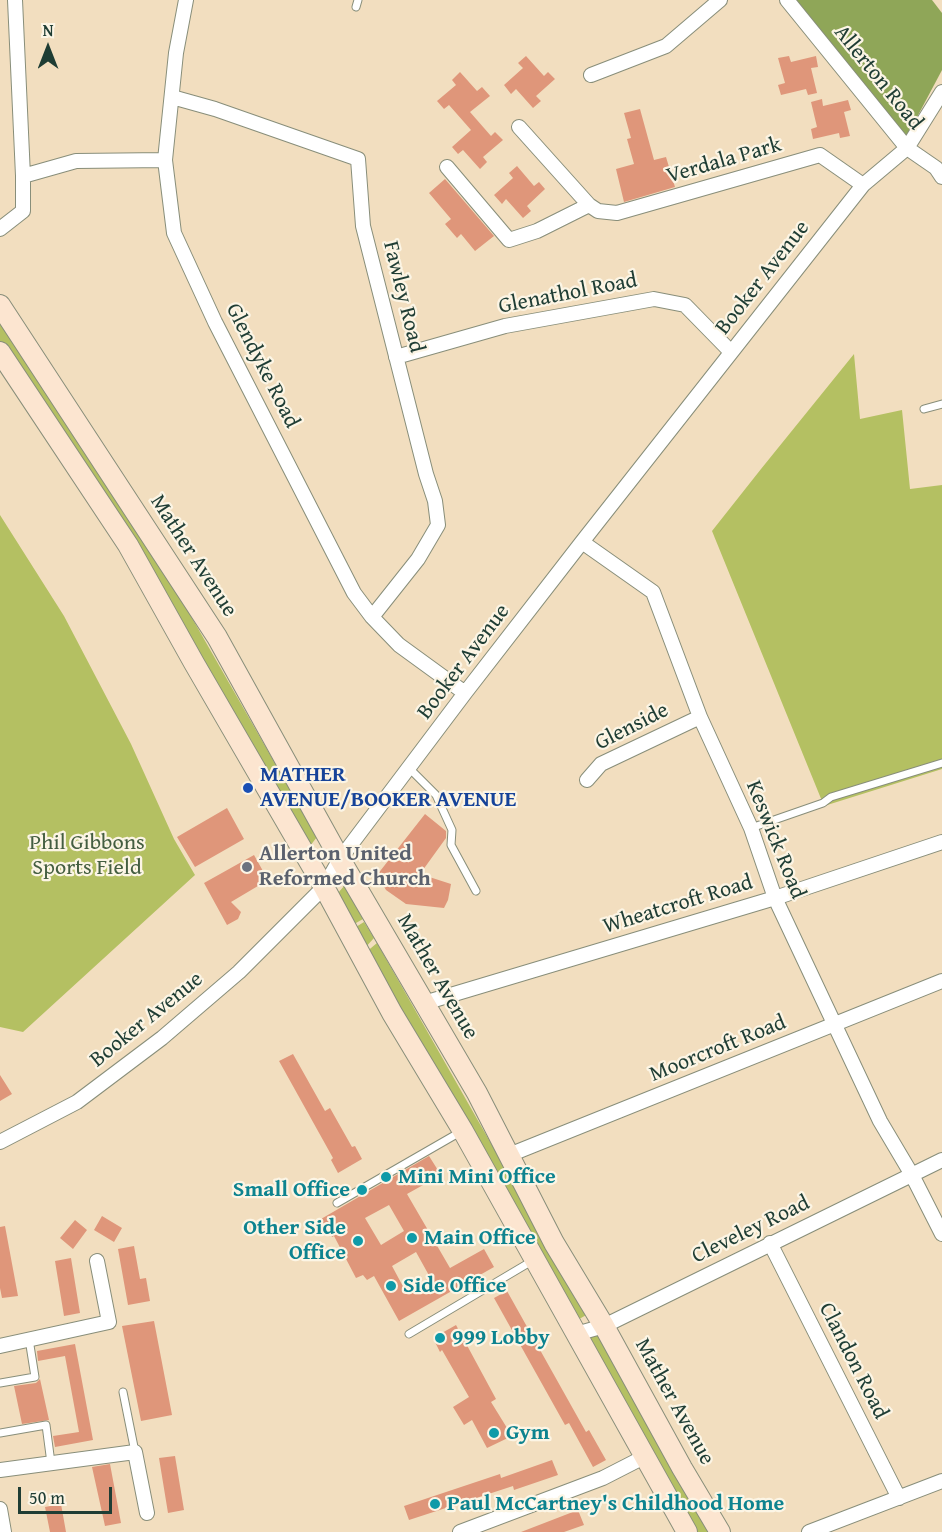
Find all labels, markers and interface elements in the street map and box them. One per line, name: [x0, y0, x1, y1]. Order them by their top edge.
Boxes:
north arrow: [18, 18, 78, 78]
text: N: [43, 18, 53, 42]
street label: Allerton Road: [828, 20, 928, 136]
street label: Verdala Park: [664, 132, 784, 190]
street label: Booker Avenue: [710, 216, 816, 340]
street label: Fawley Road: [376, 239, 430, 355]
street label: Glenathol Road: [496, 268, 640, 320]
street label: Glendyke Road: [219, 299, 305, 433]
street label: Mather Avenue: [144, 490, 242, 622]
street label: Booker Avenue: [412, 599, 516, 725]
street label: Glenside: [591, 697, 673, 757]
place label: MATHER AVENUE/BOOKER AVENUE: [260, 762, 516, 813]
street label: Keswick Road: [739, 777, 811, 903]
marker: MATHER AVENUE/BOOKER AVENUE: [241, 781, 255, 795]
park label: Phil Gibbons Sports Field: [29, 830, 145, 882]
place label: Allerton United Reformed Church: [259, 841, 431, 892]
marker: Allerton United Reformed Church: [240, 860, 254, 874]
street label: Wheatcroft Road: [600, 870, 756, 940]
street label: Mather Avenue: [390, 910, 484, 1044]
street label: Booker Avenue: [85, 966, 209, 1074]
street label: Moorcroft Road: [646, 1010, 790, 1088]
place label: Mini Mini Office: [398, 1164, 556, 1190]
marker: Mini Mini Office: [379, 1170, 393, 1184]
place label: Small Office: [233, 1177, 350, 1203]
marker: Small Office: [355, 1183, 369, 1197]
street label: Cleveley Road: [688, 1190, 814, 1270]
place label: Other Side Office: [243, 1215, 346, 1266]
place label: Main Office: [424, 1225, 536, 1251]
marker: Main Office: [405, 1231, 419, 1245]
marker: Other Side Office: [351, 1234, 365, 1248]
place label: Side Office: [403, 1273, 507, 1299]
marker: Side Office: [384, 1279, 398, 1293]
street label: Clandon Road: [812, 1298, 894, 1424]
place label: 999 Lobby: [452, 1325, 550, 1351]
marker: 999 Lobby: [433, 1331, 447, 1345]
street label: Mather Avenue: [628, 1334, 720, 1470]
place label: Gym: [506, 1420, 549, 1446]
marker: Gym: [487, 1426, 501, 1440]
scale bar: [21, 1475, 116, 1513]
text: 50 m: [29, 1484, 65, 1511]
place label: Paul McCartney's Childhood Home: [447, 1491, 784, 1517]
marker: Paul McCartney's Childhood Home: [428, 1497, 442, 1511]

